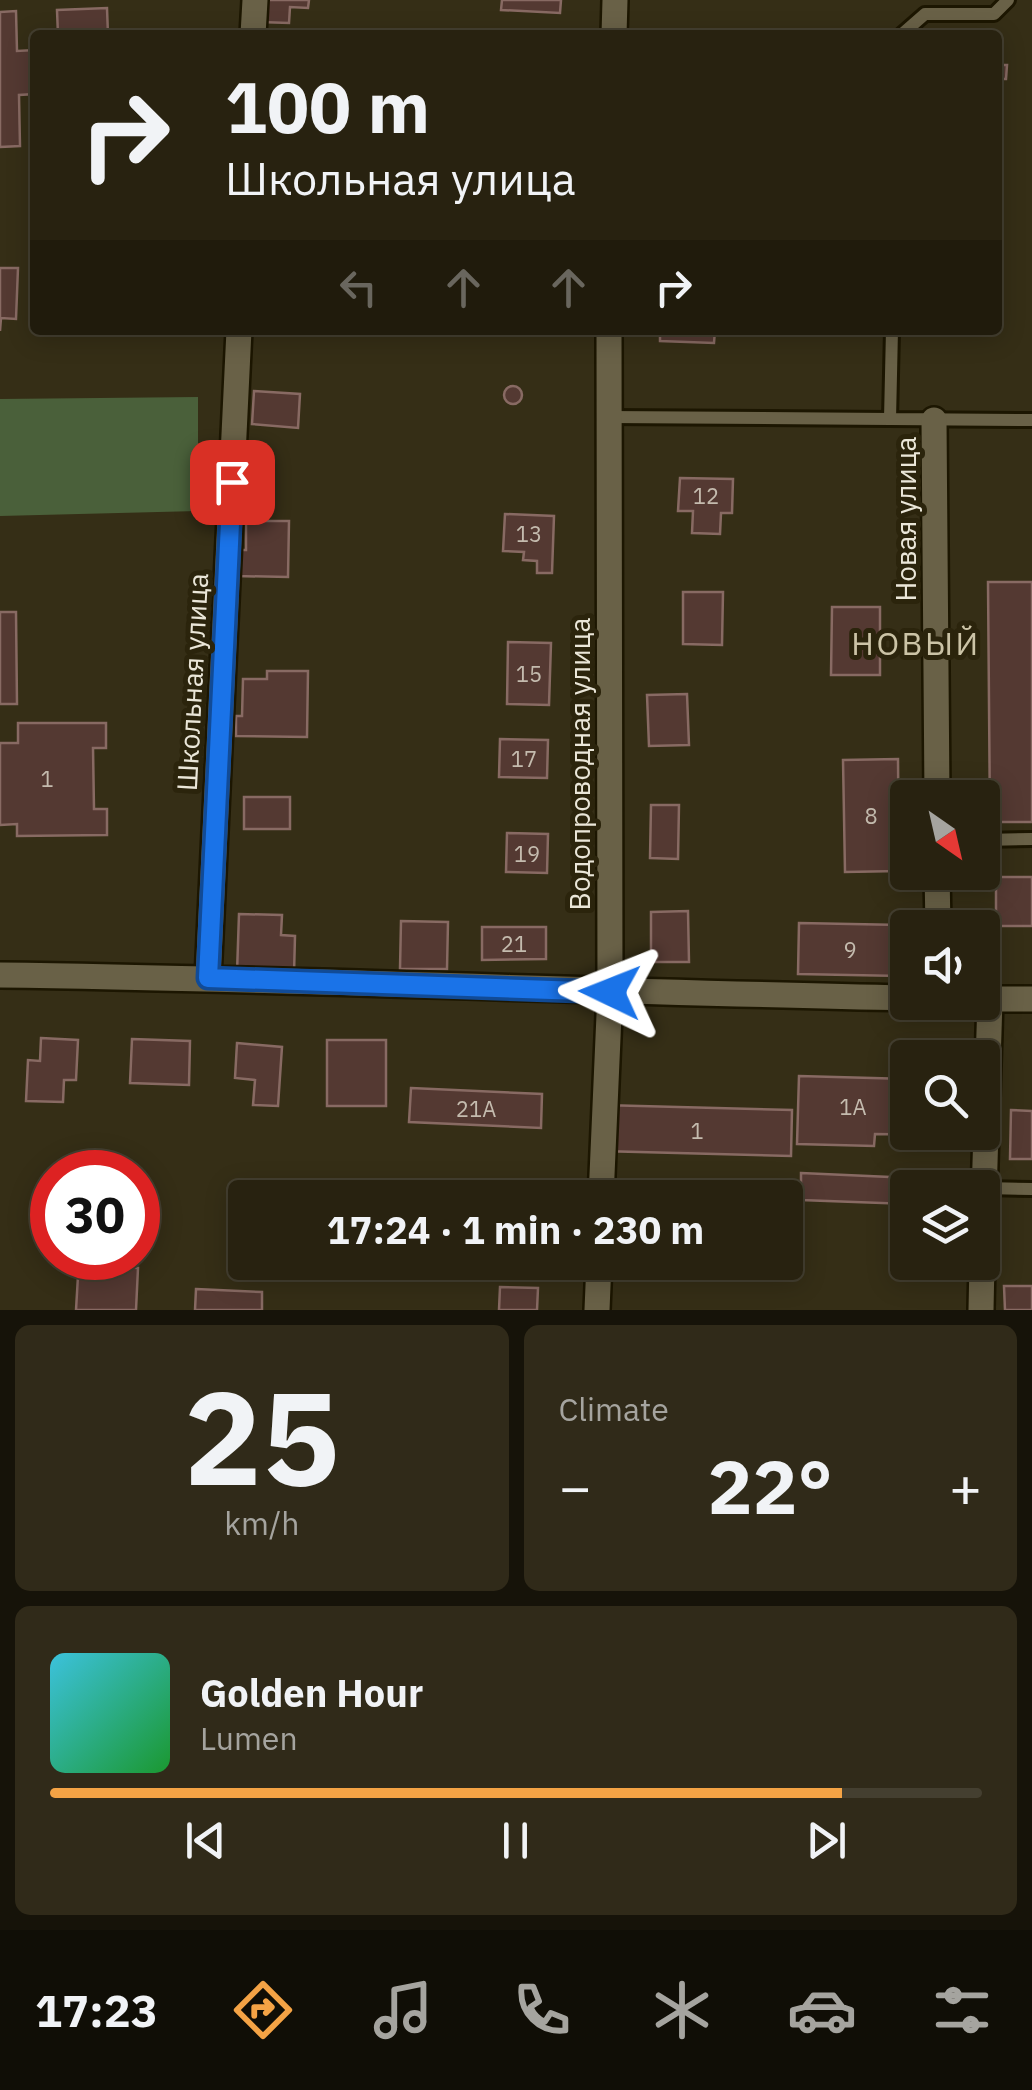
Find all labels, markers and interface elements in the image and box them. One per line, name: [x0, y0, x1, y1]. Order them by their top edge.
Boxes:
text: 100 m: [225, 61, 430, 152]
icon: right: [60, 70, 190, 200]
text: Школьная улица: [225, 149, 576, 207]
icon: left: [331, 260, 386, 315]
icon: ahead: [436, 260, 491, 315]
icon: ahead: [541, 260, 596, 315]
icon: right: [646, 260, 701, 315]
street label: Новая улица: [887, 436, 924, 602]
pin: [190, 440, 275, 525]
icon: arrive: [205, 455, 260, 510]
house number: 12: [693, 481, 719, 510]
house number: 13: [516, 519, 542, 548]
street label: Школьная улица: [168, 572, 216, 792]
street label: Водопроводная улица: [561, 618, 598, 910]
district label: НОВЫЙ: [851, 622, 981, 664]
house number: 15: [516, 659, 542, 688]
house number: 17: [511, 744, 537, 773]
house number: 1: [40, 764, 54, 793]
north arrow: [890, 780, 1000, 890]
map controls: [890, 780, 1000, 1280]
house number: 8: [864, 801, 878, 830]
house number: 19: [514, 839, 540, 868]
button: sound: [890, 910, 1000, 1020]
house number: 21: [501, 929, 527, 958]
house number: 9: [843, 935, 857, 964]
position arrow: [558, 940, 662, 1044]
button: search: [890, 1040, 1000, 1150]
house number: 1А: [839, 1092, 867, 1121]
house number: 21А: [456, 1094, 496, 1123]
house number: 1: [690, 1116, 704, 1145]
speed limit sign: 30: [30, 1150, 160, 1280]
button: layers: [890, 1170, 1000, 1280]
text: 17:24 · 1 min · 230 m: [327, 1205, 704, 1254]
text: 25: [184, 1352, 340, 1521]
text: Climate: [559, 1388, 669, 1430]
text: 22°: [708, 1437, 833, 1535]
text: −: [559, 1451, 592, 1522]
text: +: [949, 1451, 982, 1522]
text: km/h: [224, 1502, 299, 1544]
text: Golden Hour: [200, 1668, 423, 1717]
text: Lumen: [200, 1717, 298, 1759]
icon: previous: [178, 1813, 233, 1868]
icon: pause: [488, 1813, 543, 1868]
icon: next: [799, 1813, 854, 1868]
icon: directions: [228, 1975, 298, 2045]
icon: music: [368, 1975, 438, 2045]
icon: phone: [507, 1975, 577, 2045]
icon: climate: [647, 1975, 717, 2045]
icon: car: [787, 1975, 857, 2045]
icon: filters: [927, 1975, 997, 2045]
text: 17:23: [35, 1981, 158, 2039]

